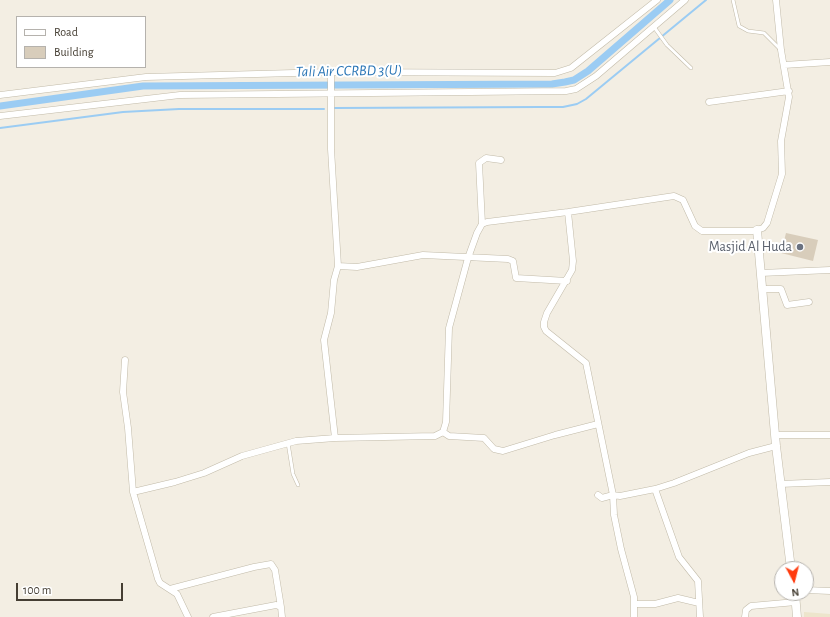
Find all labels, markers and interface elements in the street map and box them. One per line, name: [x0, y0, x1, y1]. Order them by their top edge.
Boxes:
legend: [16, 16, 146, 68]
text: Road: [54, 26, 78, 38]
text: Building: [54, 46, 94, 58]
water label: Tali Air CCRBD 3(U): [296, 61, 402, 81]
place label: Masjid Al Huda: [709, 239, 792, 255]
marker: Masjid Al Huda: [795, 242, 805, 252]
north arrow: [774, 561, 814, 601]
scale bar: [18, 575, 125, 601]
text: 100 m: [23, 584, 51, 596]
text: N: [791, 586, 800, 598]

